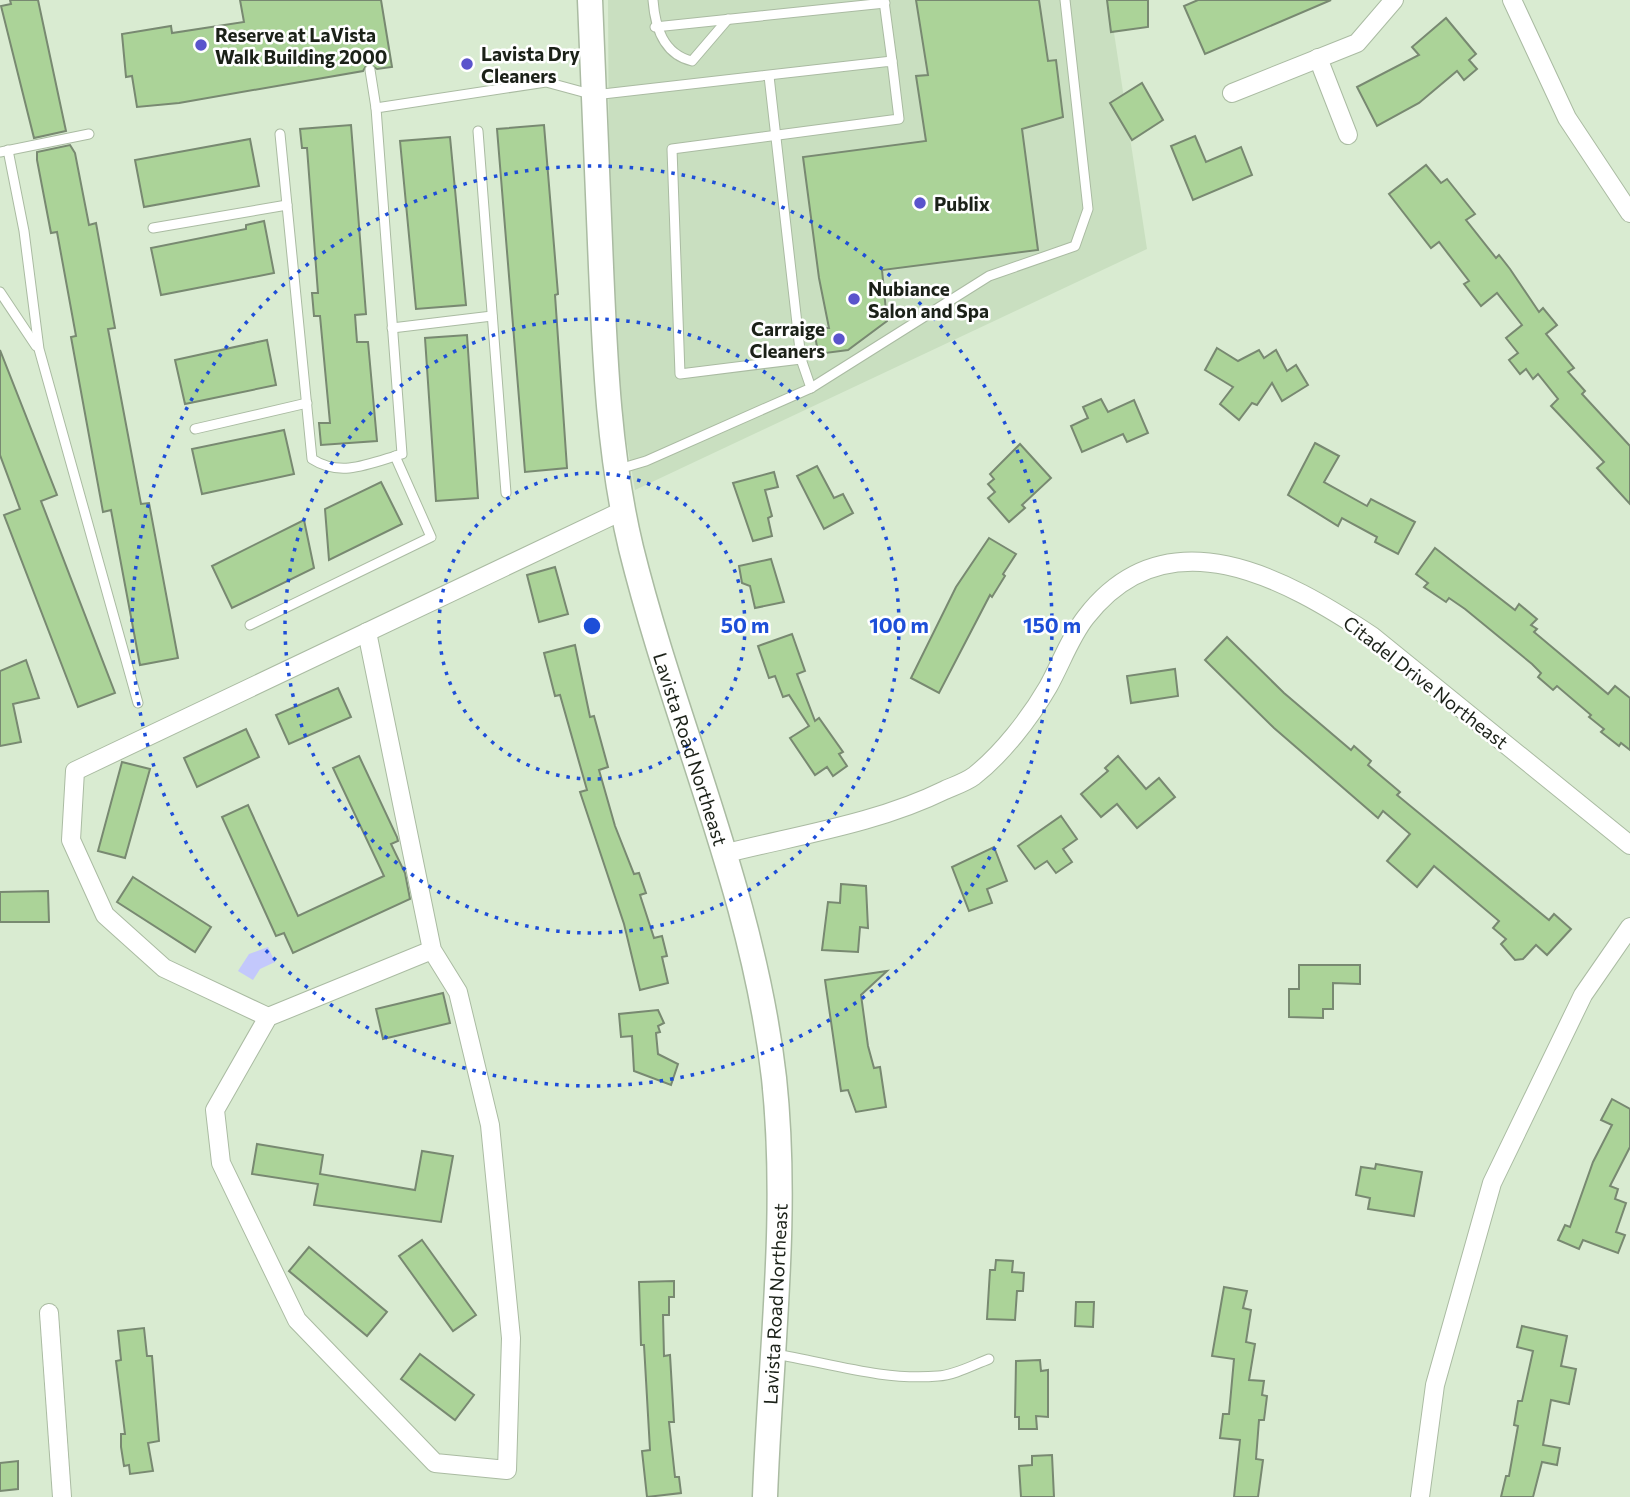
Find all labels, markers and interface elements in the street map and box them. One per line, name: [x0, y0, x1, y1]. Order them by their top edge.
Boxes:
place label: Reserve at LaVista Walk Building 2000: [215, 23, 387, 68]
marker: Reserve at LaVista Walk Building 2000: [193, 37, 209, 53]
place label: Lavista Dry Cleaners: [481, 42, 581, 87]
marker: Lavista Dry Cleaners: [459, 56, 475, 72]
place label: Publix: [934, 192, 990, 215]
marker: Publix: [912, 195, 928, 211]
place label: Nubiance Salon and Spa: [868, 277, 989, 322]
marker: Nubiance Salon and Spa: [846, 291, 862, 307]
place label: Carraige Cleaners: [749, 317, 825, 362]
marker: Carraige Cleaners: [831, 331, 847, 347]
street label: Citadel Drive Northeast: [1339, 610, 1513, 754]
text: 50 m: [721, 612, 769, 637]
text: 100 m: [869, 612, 929, 637]
text: 150 m: [1023, 612, 1081, 637]
centre of rings: [580, 614, 604, 638]
street label: Lavista Road Northeast: [649, 649, 733, 848]
street label: Lavista Road Northeast: [758, 1203, 792, 1405]

